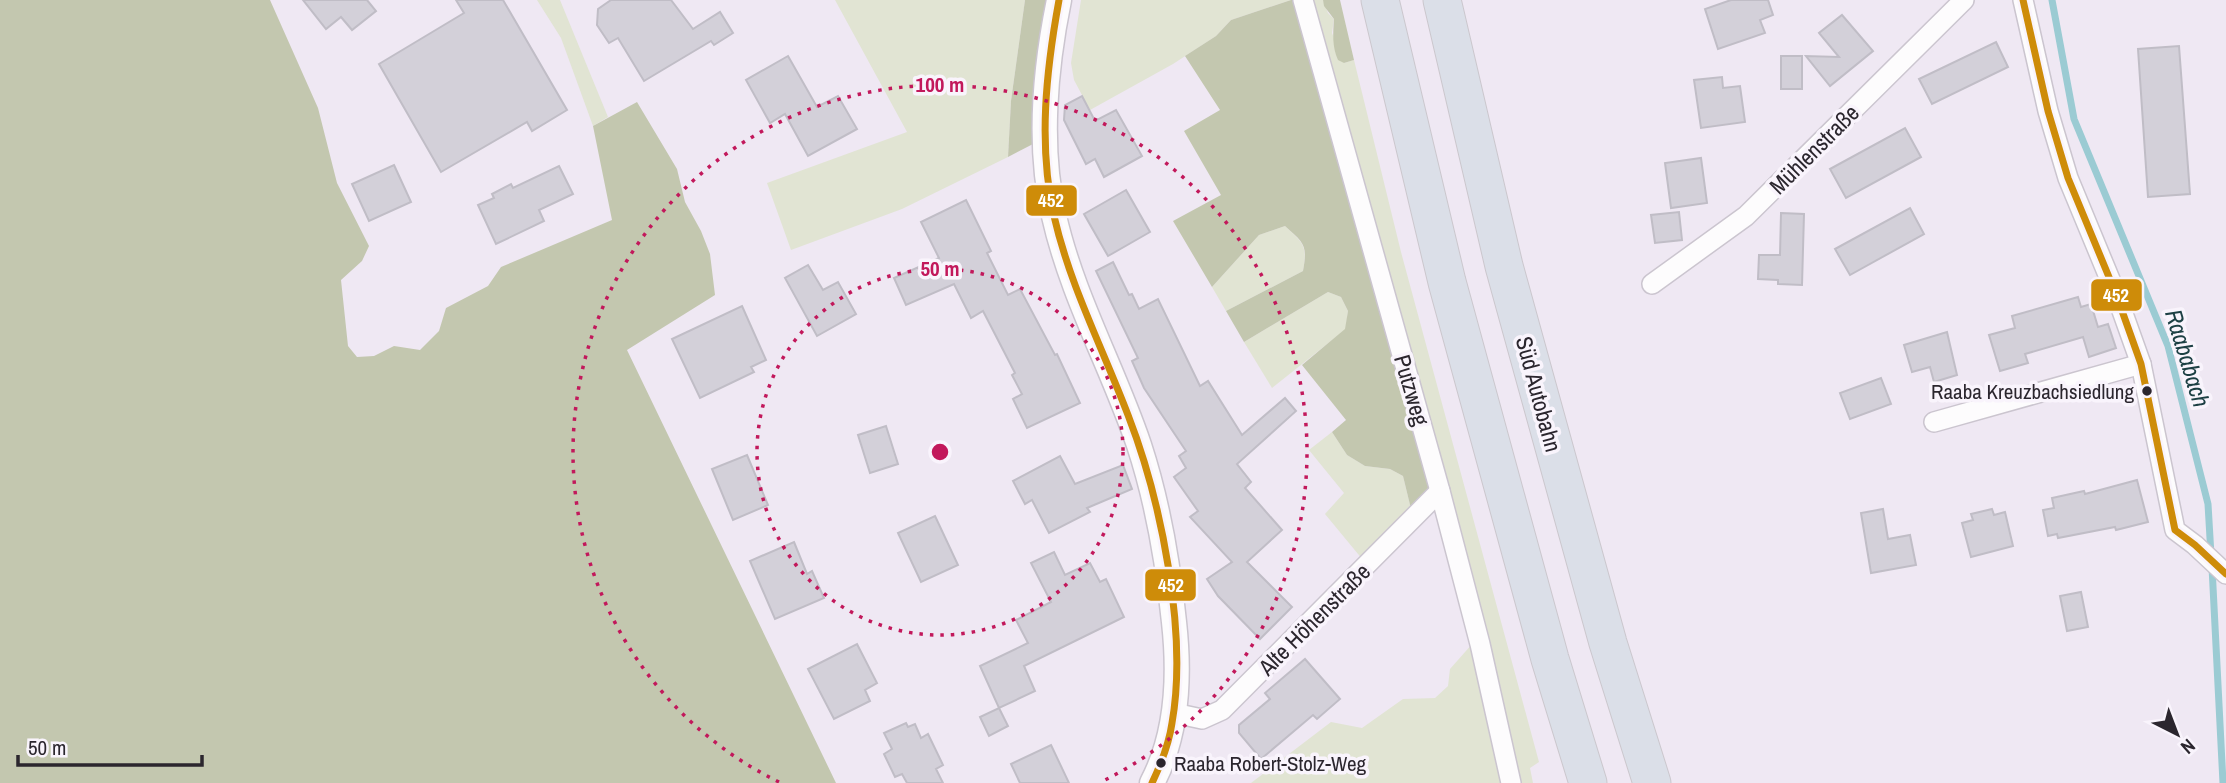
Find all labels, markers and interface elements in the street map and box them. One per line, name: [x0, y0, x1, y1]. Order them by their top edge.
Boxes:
text: 100 m: [916, 70, 964, 99]
street label: Mühlenstraße: [1762, 97, 1866, 201]
line badge: 452: [1025, 184, 1078, 217]
text: 452: [1038, 187, 1064, 213]
text: 50 m: [920, 254, 960, 283]
line badge: 452: [2090, 278, 2143, 312]
text: 452: [2103, 282, 2129, 308]
water label: Raababach: [2158, 305, 2218, 411]
street label: Süd Autobahn: [1509, 333, 1569, 455]
street label: Putzweg: [1387, 351, 1437, 430]
place label: Raaba Kreuzbachsiedlung: [1931, 377, 2134, 406]
marker: Raaba Kreuzbachsiedlung: [2140, 384, 2154, 398]
centre of rings: [928, 440, 952, 464]
street label: Alte Höhenstraße: [1250, 556, 1377, 683]
line badge: 452: [1144, 568, 1197, 602]
text: 452: [1158, 572, 1184, 598]
north arrow: [2142, 699, 2212, 769]
scale bar: [18, 724, 201, 768]
text: 50 m: [28, 733, 66, 762]
text: N: [2175, 733, 2201, 760]
place label: Raaba Robert-Stolz-Weg: [1174, 749, 1366, 778]
marker: Raaba Robert-Stolz-Weg: [1154, 756, 1168, 770]

